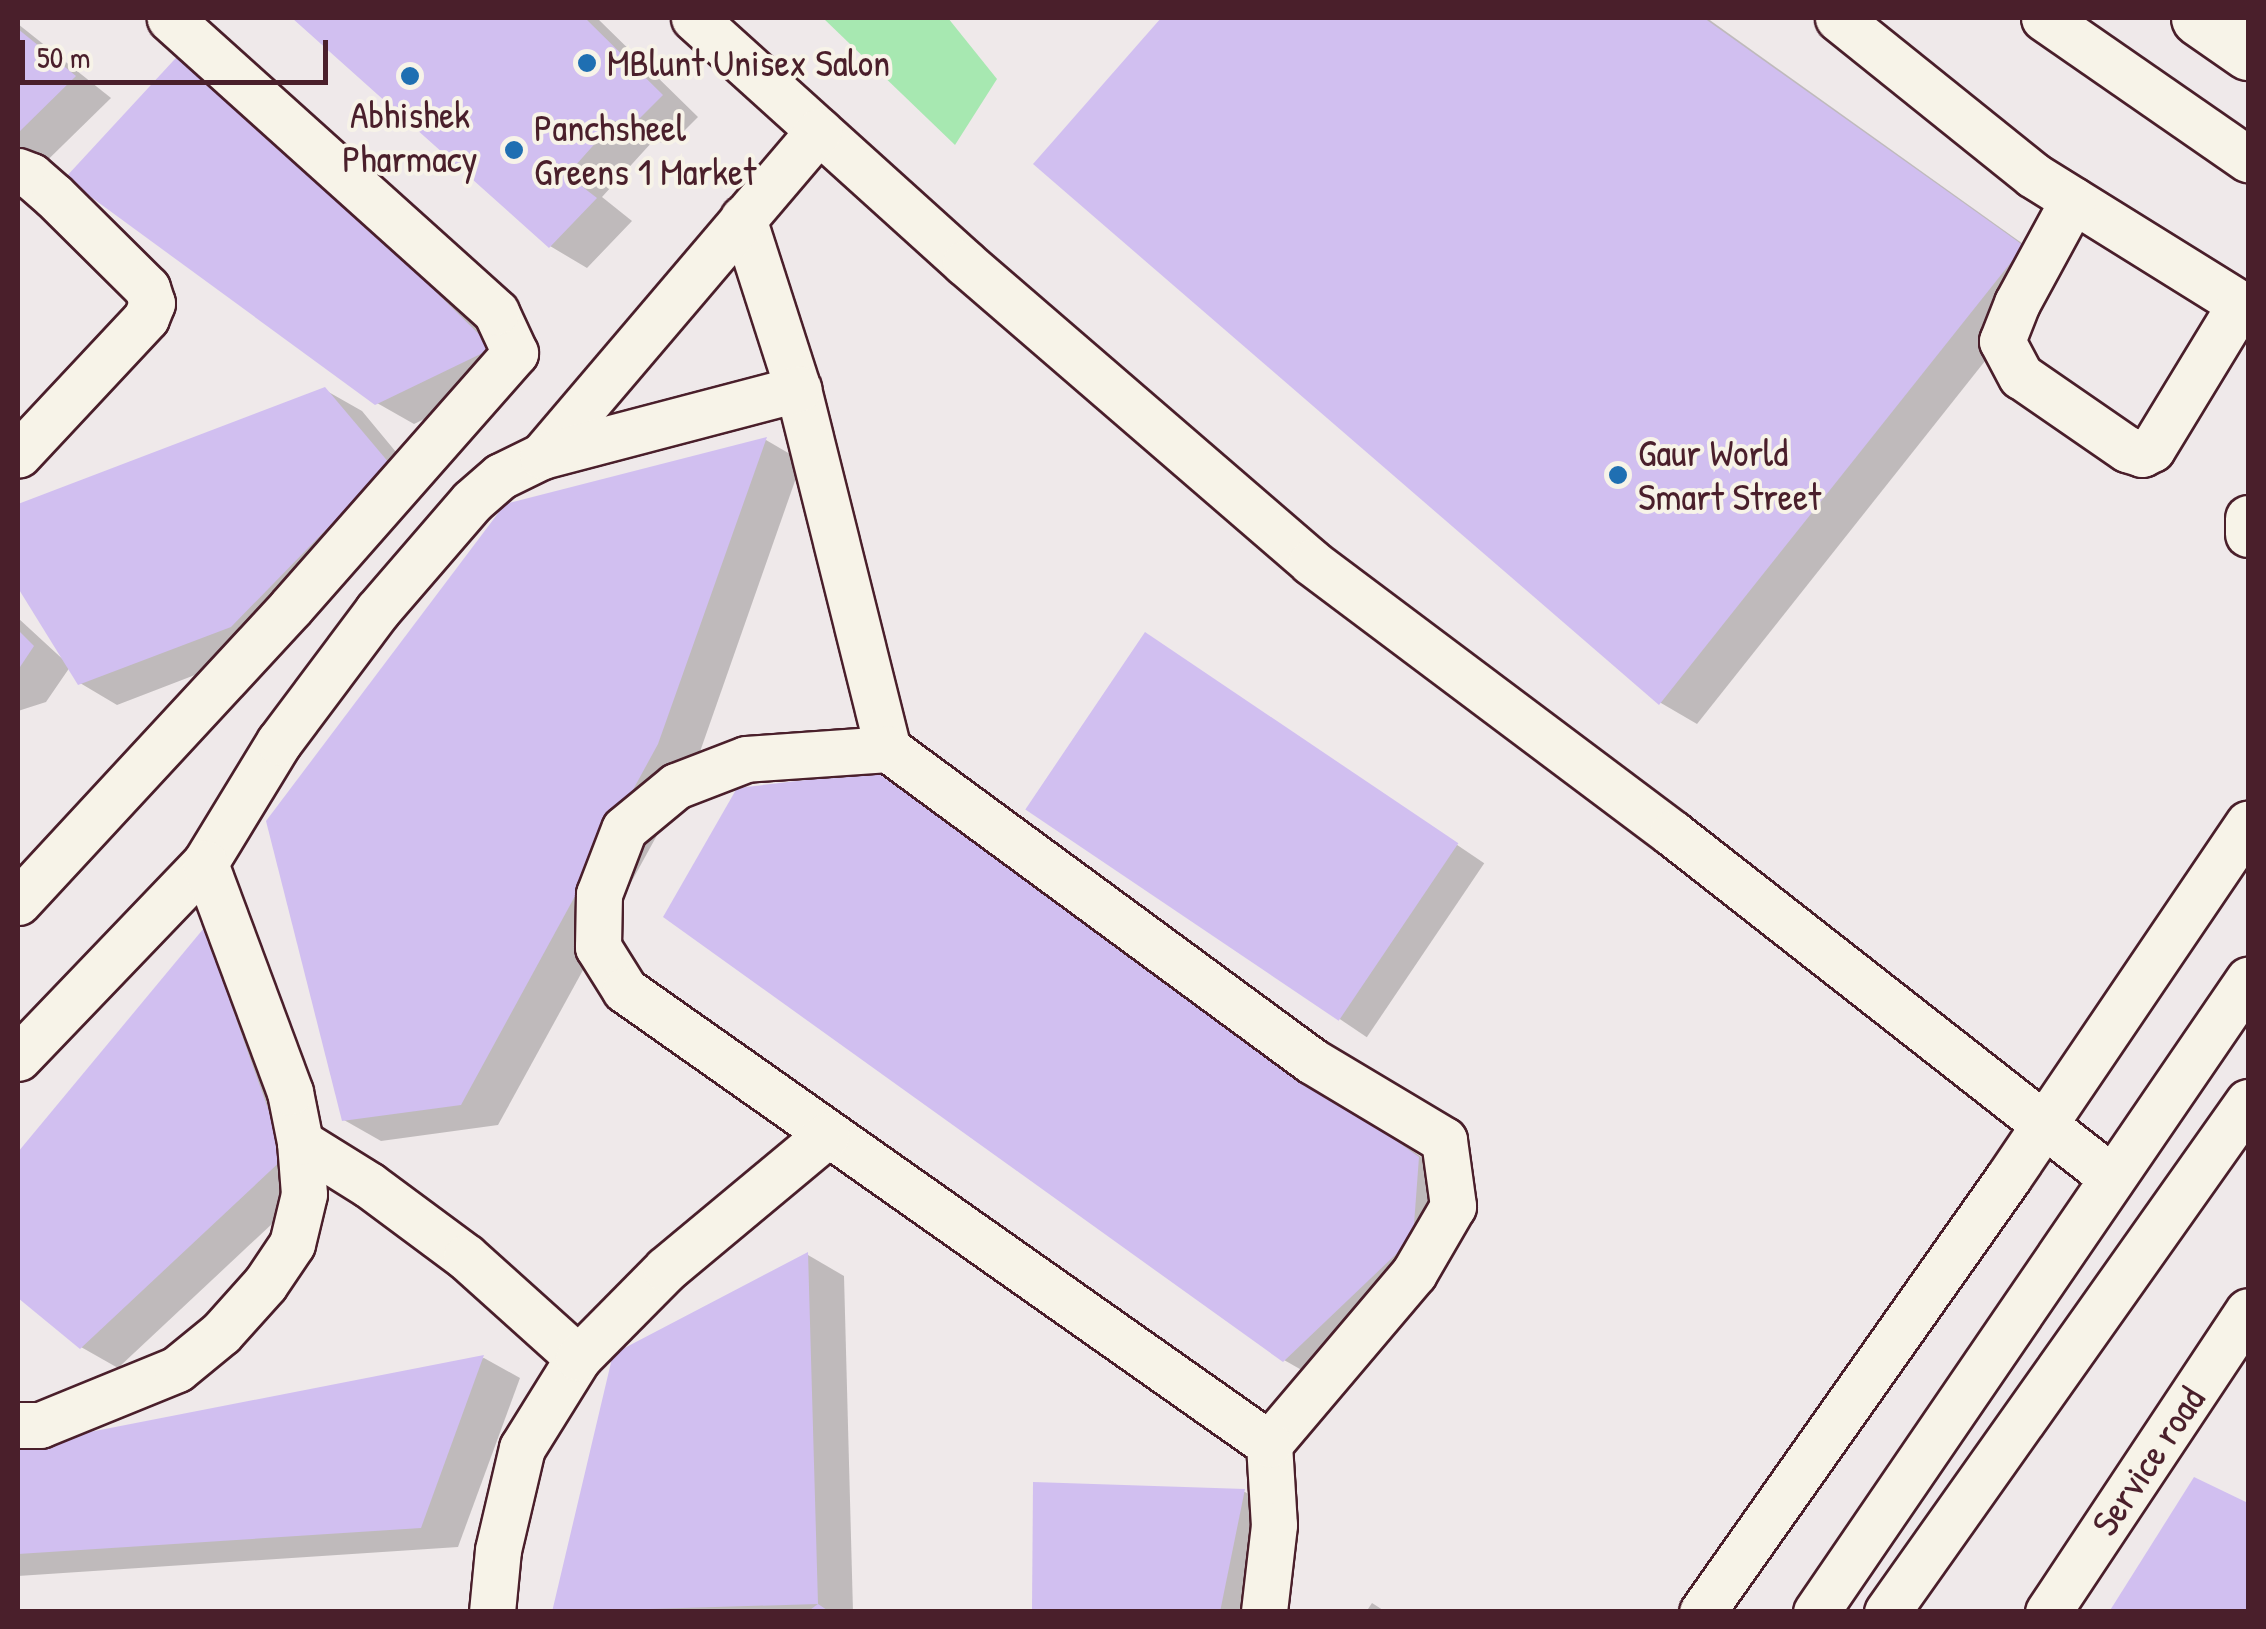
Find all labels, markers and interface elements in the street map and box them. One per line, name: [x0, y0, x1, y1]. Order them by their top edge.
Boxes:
scale bar: [25, 20, 332, 82]
text: 50 m: [37, 37, 90, 77]
place label: MBlunt Unisex Salon: [607, 40, 890, 86]
marker: MBlunt Unisex Salon: [576, 52, 598, 74]
marker: Abhishek Pharmacy: [399, 65, 421, 87]
place label: Abhishek Pharmacy: [342, 92, 478, 182]
place label: Panchsheel Greens 1 Market: [534, 105, 756, 194]
marker: Panchsheel Greens 1 Market: [503, 139, 525, 161]
place label: Gaur World Smart Street: [1638, 430, 1821, 520]
marker: Gaur World Smart Street: [1607, 464, 1629, 486]
street label: Service road: [2082, 1378, 2214, 1544]

